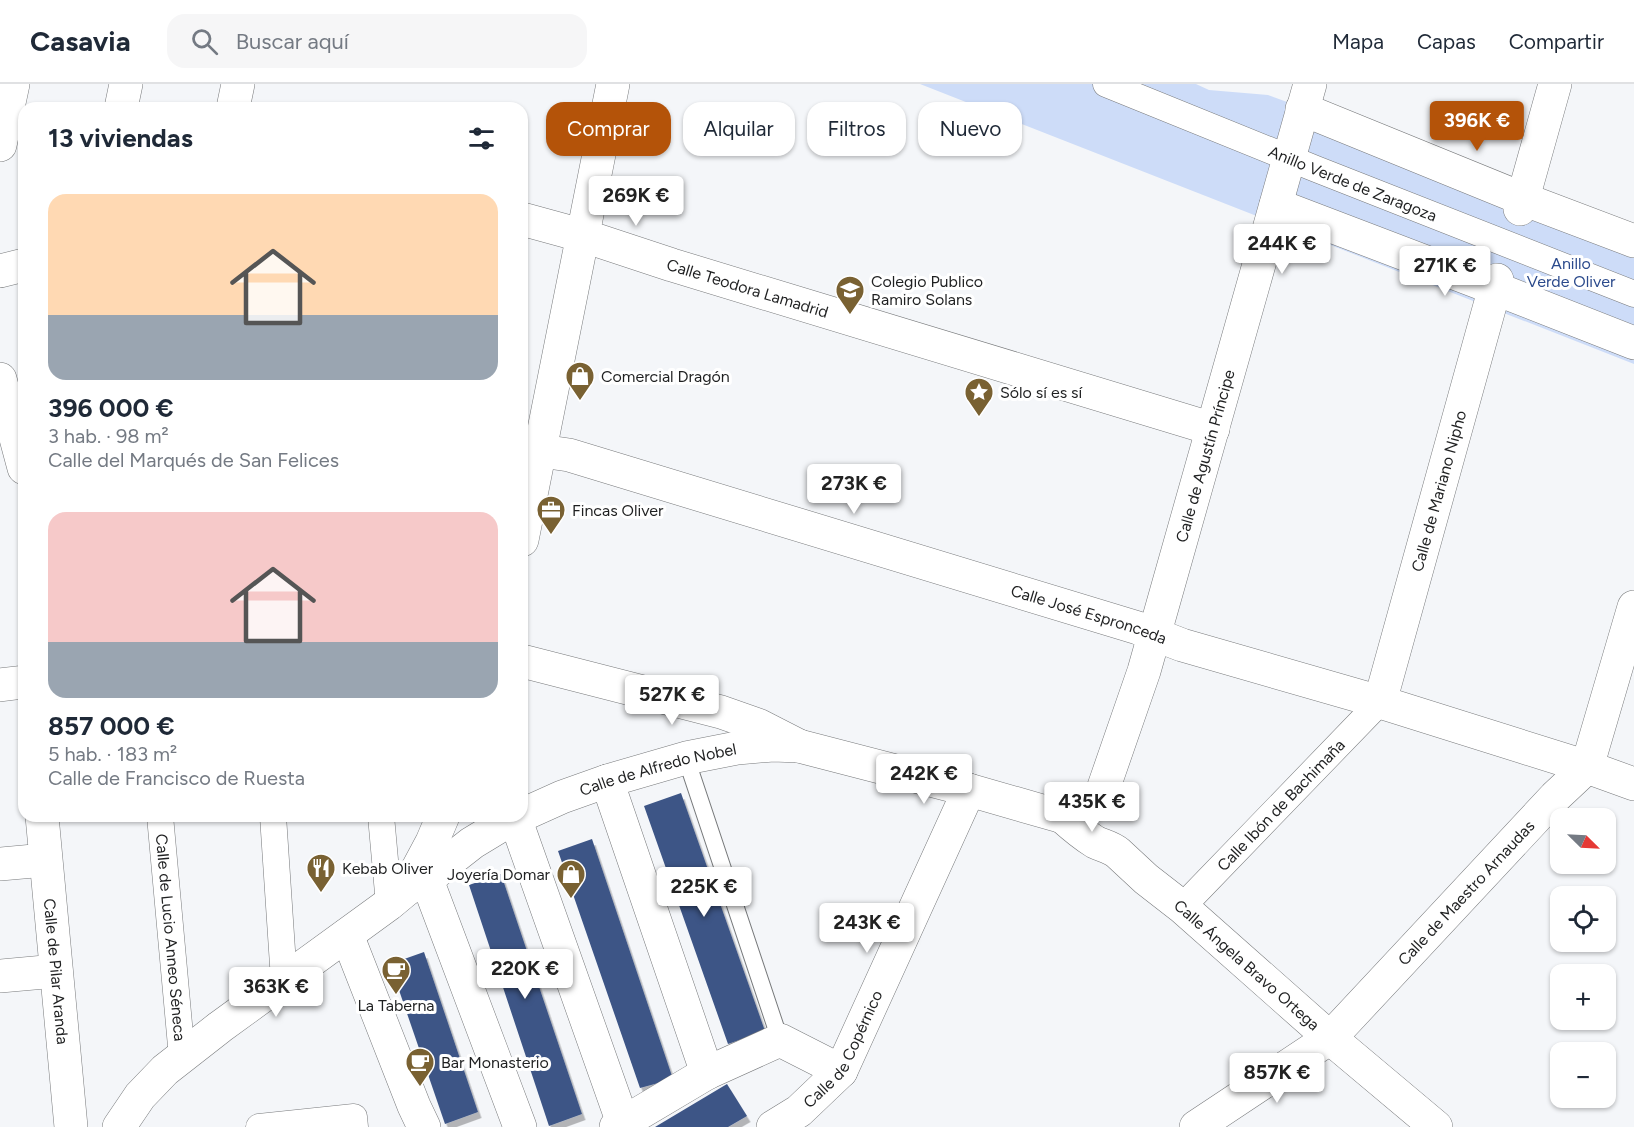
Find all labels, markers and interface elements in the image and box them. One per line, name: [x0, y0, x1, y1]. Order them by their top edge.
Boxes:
search box: [167, 14, 587, 68]
text: Casavia: [30, 24, 131, 58]
icon: search: [188, 25, 221, 58]
text: Buscar aquí: [236, 28, 349, 55]
text: Mapa: [1332, 29, 1384, 54]
text: Capas: [1417, 29, 1476, 54]
text: Compartir: [1509, 29, 1604, 54]
pin: 396K €: [1428, 101, 1526, 152]
chip: Comprar: [546, 102, 671, 156]
chip: Alquilar: [683, 102, 795, 156]
chip: Filtros: [807, 102, 906, 156]
chip: Nuevo: [918, 102, 1022, 156]
text: 396K €: [1444, 108, 1510, 132]
text: 13 viviendas: [48, 122, 193, 154]
icon: filters: [465, 122, 498, 155]
street label: Anillo Verde de Zaragoza: [1266, 142, 1439, 226]
pin: 269K €: [587, 176, 685, 227]
text: 269K €: [603, 183, 669, 207]
pin: 244K €: [1233, 224, 1331, 275]
text: 244K €: [1248, 231, 1316, 255]
icon: home: [219, 233, 327, 341]
pin: 271K €: [1396, 246, 1494, 297]
text: 271K €: [1413, 253, 1477, 277]
park label: Anillo Verde Oliver: [1527, 254, 1616, 291]
street label: Calle Teodora Lamadrid: [664, 255, 831, 322]
place label: Colegio Publico Ramiro Solans: [871, 272, 983, 309]
school or university icon: Colegio Publico Ramiro Solans: [834, 274, 866, 316]
shop icon: Comercial Dragón: [564, 360, 596, 402]
place label: Comercial Dragón: [601, 367, 730, 386]
street label: Calle de Agustín Príncipe: [1172, 367, 1239, 545]
place icon: Sólo sí es sí: [963, 376, 995, 418]
place label: Sólo sí es sí: [1000, 383, 1084, 402]
text: 396 000 €: [48, 392, 174, 424]
street label: Calle de Mariano Nipho: [1408, 408, 1470, 574]
text: 3 hab. · 98 m²: [48, 424, 169, 448]
text: Calle del Marqués de San Felices: [48, 448, 339, 472]
pin: 273K €: [805, 464, 903, 515]
text: 273K €: [821, 471, 887, 495]
office icon: Fincas Oliver: [535, 494, 567, 536]
place label: Fincas Oliver: [572, 501, 664, 520]
icon: home: [219, 551, 327, 659]
street label: Calle José Espronceda: [1009, 581, 1169, 648]
pin: 527K €: [623, 675, 721, 726]
text: 527K €: [639, 682, 705, 706]
text: 857 000 €: [48, 710, 174, 742]
street label: Calle Ibón de Bachimaña: [1213, 735, 1349, 875]
street label: Calle de Alfredo Nobel: [577, 739, 738, 800]
text: 5 hab. · 183 m²: [48, 742, 177, 766]
pin: 242K €: [875, 754, 973, 805]
text: 242K €: [890, 761, 958, 785]
text: Calle de Francisco de Ruesta: [48, 766, 305, 790]
pin: 435K €: [1043, 782, 1141, 833]
text: 435K €: [1058, 789, 1126, 813]
north arrow: [1550, 808, 1616, 874]
map controls: [1550, 808, 1616, 1108]
street label: Calle de Maestro Arnaudas: [1394, 816, 1539, 969]
street label: Calle de Lucio Anneo Séneca: [152, 833, 190, 1042]
restaurant icon: Kebab Oliver: [305, 852, 337, 894]
shop icon: Joyería Domar: [555, 858, 587, 900]
place label: Kebab Oliver: [342, 859, 434, 878]
place label: Joyería Domar: [447, 865, 551, 884]
pin: 225K €: [655, 867, 753, 918]
text: 225K €: [671, 874, 737, 898]
button: locate: [1550, 886, 1616, 952]
street label: Calle Ángela Bravo Ortega: [1170, 896, 1323, 1034]
street label: Calle de Pilar Aranda: [40, 898, 72, 1045]
pin: 243K €: [818, 903, 916, 954]
text: 243K €: [833, 910, 901, 934]
pin: 220K €: [476, 949, 574, 1000]
cafe icon: La Taberna: [380, 954, 412, 996]
text: 220K €: [491, 956, 559, 980]
button: +: [1550, 964, 1616, 1030]
pin: 363K €: [227, 967, 325, 1018]
text: 363K €: [243, 974, 309, 998]
street label: Calle de Copérnico: [799, 987, 886, 1112]
place label: La Taberna: [357, 996, 435, 1015]
button: −: [1550, 1042, 1616, 1108]
cafe icon: Bar Monasterio: [404, 1046, 436, 1088]
place label: Bar Monasterio: [441, 1053, 549, 1072]
pin: 857K €: [1228, 1053, 1326, 1104]
text: 857K €: [1244, 1060, 1310, 1084]

